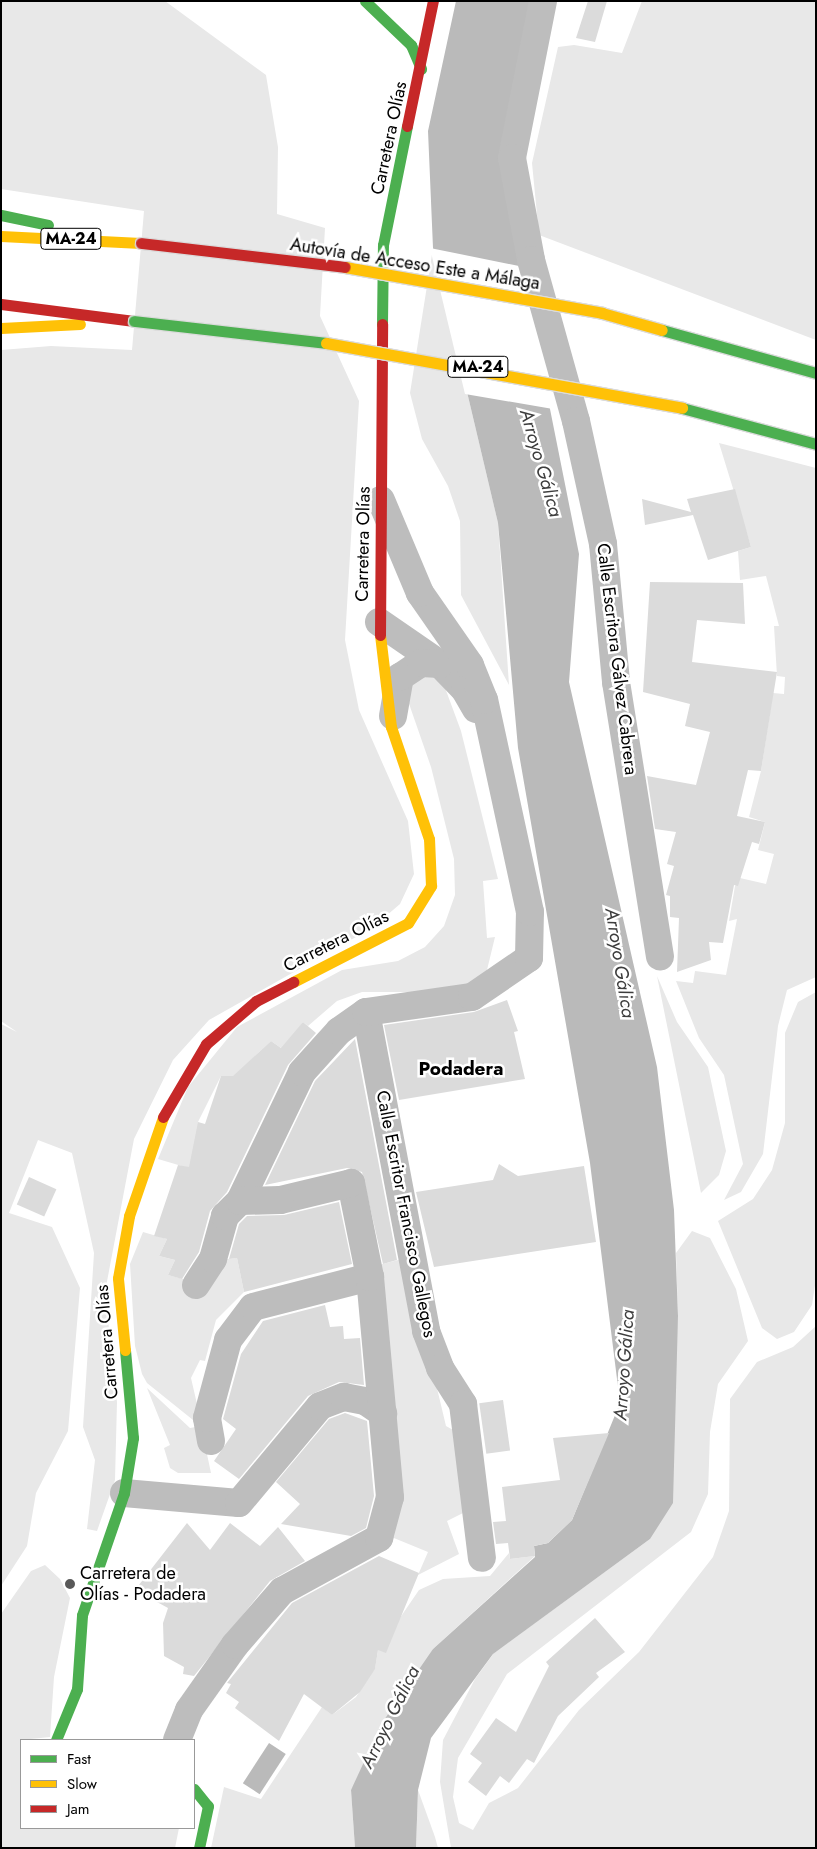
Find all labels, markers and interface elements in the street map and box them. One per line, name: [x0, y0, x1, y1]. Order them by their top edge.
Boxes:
street label: Carretera Olías: [366, 79, 412, 197]
road number: MA-24: [40, 225, 102, 252]
street label: Autovía de Acceso Este a Málaga: [289, 234, 541, 294]
road number: MA-24: [447, 354, 509, 381]
water label: Arroyo Gálica: [515, 406, 567, 520]
street label: Carretera Olías: [351, 486, 375, 602]
street label: Calle Escritora Gálvez Cabrera: [592, 542, 642, 776]
street label: Carretera Olías: [280, 905, 392, 977]
water label: Arroyo Gálica: [600, 906, 640, 1020]
district label: Podadera: [418, 1058, 504, 1080]
street label: Calle Escritor Francisco Gallegos: [371, 1089, 441, 1339]
street label: Carretera Olías: [91, 1284, 123, 1400]
water label: Arroyo Gálica: [609, 1309, 639, 1421]
place label: Carretera de Olías - Podadera: [80, 1563, 206, 1606]
marker: Carretera de Olías - Podadera: [64, 1578, 76, 1590]
water label: Arroyo Gálica: [355, 1662, 425, 1772]
legend: [20, 1739, 195, 1829]
text: Fast: [67, 1748, 91, 1770]
text: Slow: [67, 1773, 97, 1795]
text: Jam: [67, 1798, 90, 1820]

